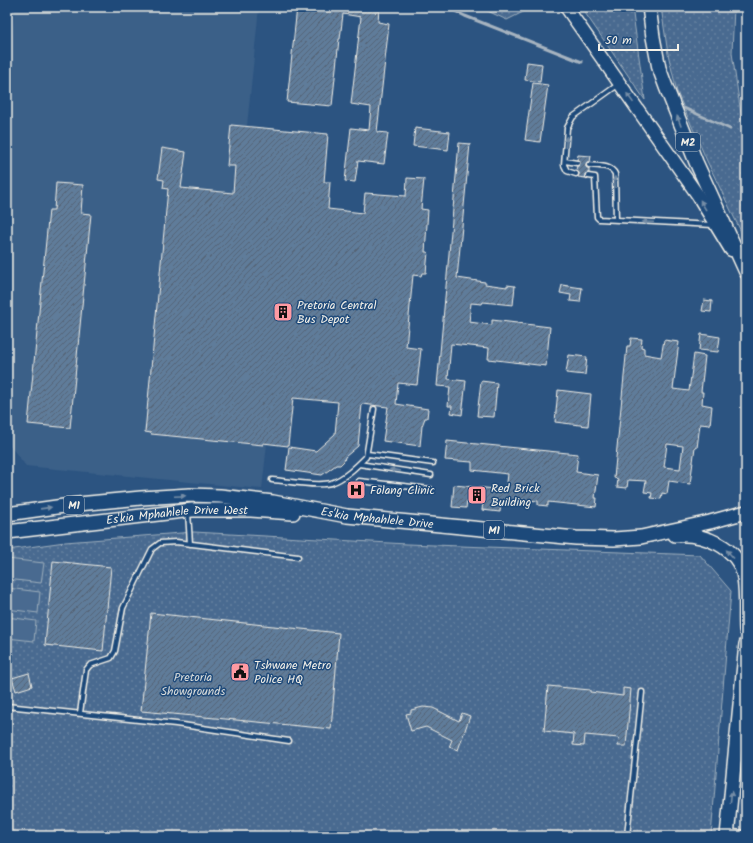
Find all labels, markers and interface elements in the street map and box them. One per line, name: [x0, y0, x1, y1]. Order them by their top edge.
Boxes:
scale bar: [599, 26, 678, 52]
text: 50 m: [605, 31, 632, 50]
one-way arrow: [625, 92, 634, 103]
one-way arrow: [676, 114, 682, 126]
road number: M2: [676, 133, 700, 151]
one-way arrow: [563, 136, 570, 148]
one-way arrow: [612, 176, 619, 188]
one-way arrow: [700, 199, 707, 210]
one-way arrow: [641, 219, 654, 225]
place label: Pretoria Central Bus Depot: [297, 296, 376, 329]
building icon: Pretoria Central Bus Depot: [272, 301, 294, 323]
one-way arrow: [389, 467, 401, 473]
hospital icon: Folang Clinic: [345, 479, 367, 501]
place label: Red Brick Building: [491, 479, 540, 512]
place label: Folang Clinic: [370, 481, 435, 500]
building icon: Red Brick Building: [466, 484, 488, 506]
one-way arrow: [174, 492, 186, 499]
road number: M1: [64, 496, 84, 514]
street label: Es'kia Mphahlele Drive West: [105, 501, 248, 530]
street label: Es'kia Mphahlele Drive: [319, 502, 435, 534]
one-way arrow: [40, 505, 52, 512]
road number: M1: [484, 521, 504, 539]
one-way arrow: [725, 548, 734, 559]
place label: Tshwane Metro Police HQ: [254, 656, 331, 689]
public building icon: Tshwane Metro Police HQ: [229, 661, 251, 683]
park label: Pretoria Showgrounds: [161, 668, 225, 701]
one-way arrow: [728, 791, 734, 803]

